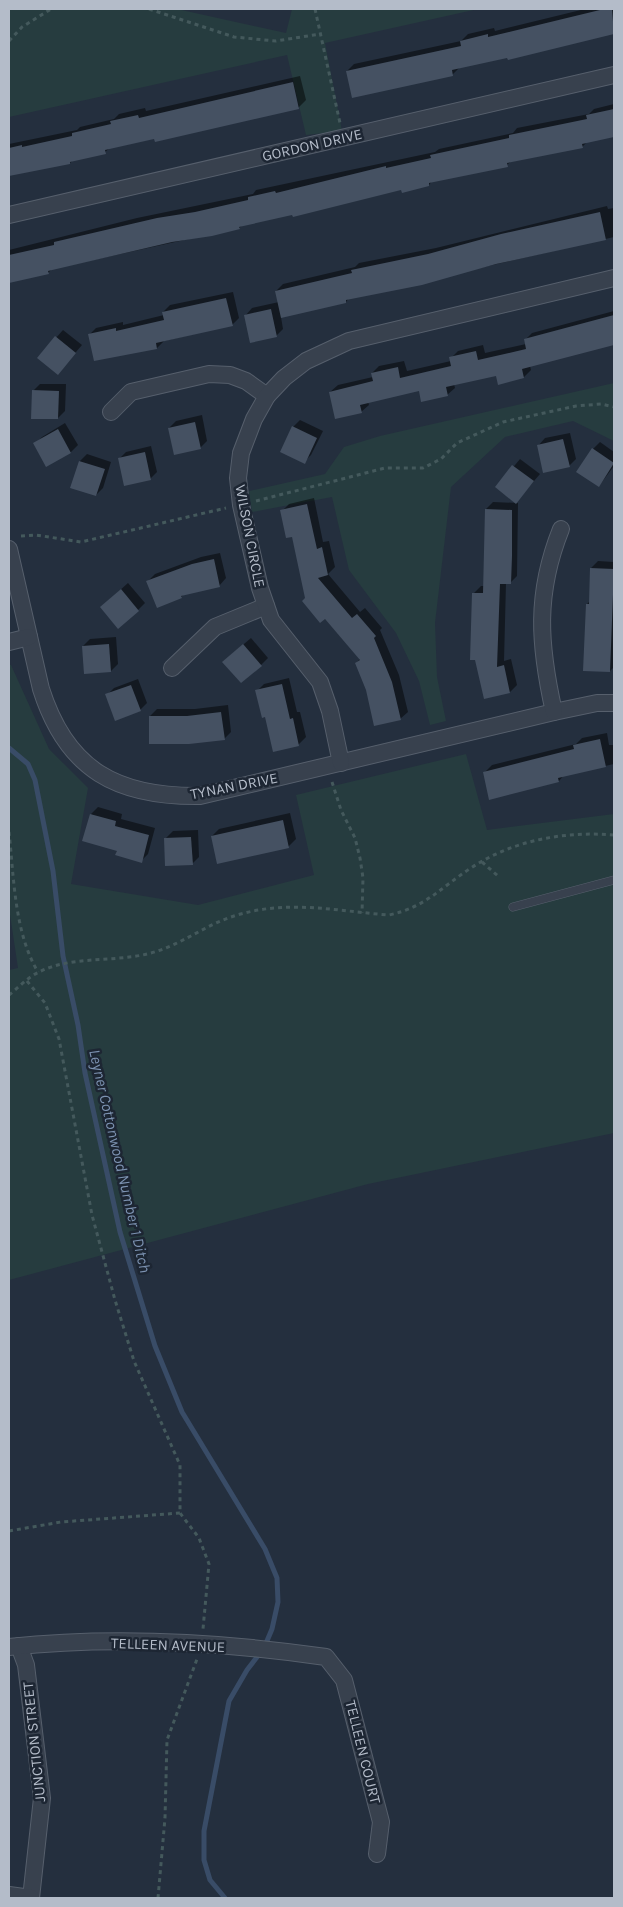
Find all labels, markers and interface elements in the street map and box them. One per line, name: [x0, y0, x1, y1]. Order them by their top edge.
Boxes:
street label: GORDON DRIVE: [260, 125, 364, 165]
street label: WILSON CIRCLE: [231, 483, 269, 589]
street label: TYNAN DRIVE: [189, 769, 279, 803]
water label: Leyner Cottonwood Number 1 Ditch: [85, 1047, 155, 1275]
street label: TELLEEN AVENUE: [111, 1634, 225, 1656]
street label: JUNCTION STREET: [19, 1681, 49, 1803]
street label: TELLEEN COURT: [341, 1698, 385, 1806]

